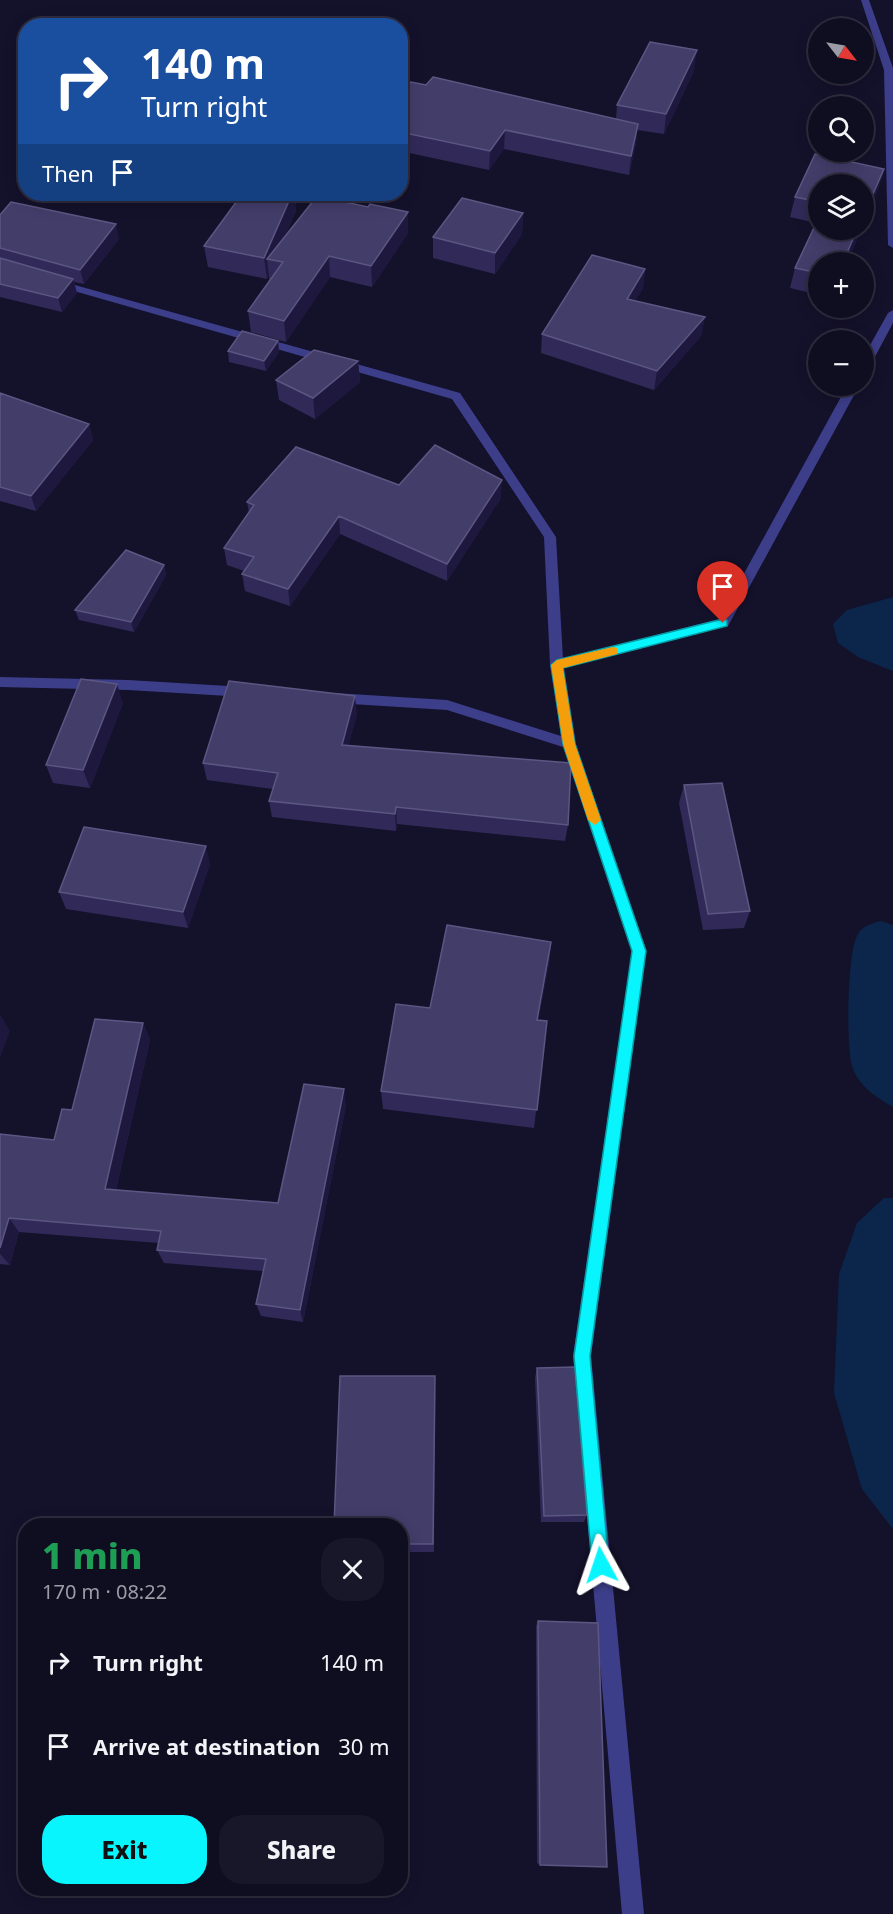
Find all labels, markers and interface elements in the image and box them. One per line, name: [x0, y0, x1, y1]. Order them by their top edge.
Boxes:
north arrow: [808, 18, 874, 84]
map controls: [808, 18, 874, 396]
text: 140 m: [141, 34, 265, 91]
icon: right: [42, 42, 120, 120]
text: Turn right: [141, 88, 267, 125]
button: search: [808, 96, 874, 162]
icon: arrive: [106, 156, 139, 189]
text: Then: [42, 158, 94, 188]
button: layers: [808, 174, 874, 240]
button: +: [808, 252, 874, 318]
button: −: [808, 330, 874, 396]
pin: [697, 561, 748, 623]
icon: arrive: [706, 570, 739, 603]
text: 1 min: [42, 1531, 143, 1580]
position arrow: [569, 1533, 633, 1597]
button: close: [321, 1538, 384, 1601]
text: 170 m · 08:22: [42, 1578, 167, 1605]
icon: right: [42, 1646, 75, 1679]
text: Turn right: [93, 1647, 203, 1677]
text: 140 m: [320, 1647, 384, 1677]
icon: arrive: [42, 1730, 75, 1763]
text: Arrive at destination: [93, 1731, 320, 1761]
text: 30 m: [338, 1731, 390, 1761]
button: Exit: [42, 1815, 207, 1884]
button: Share: [219, 1815, 384, 1884]

